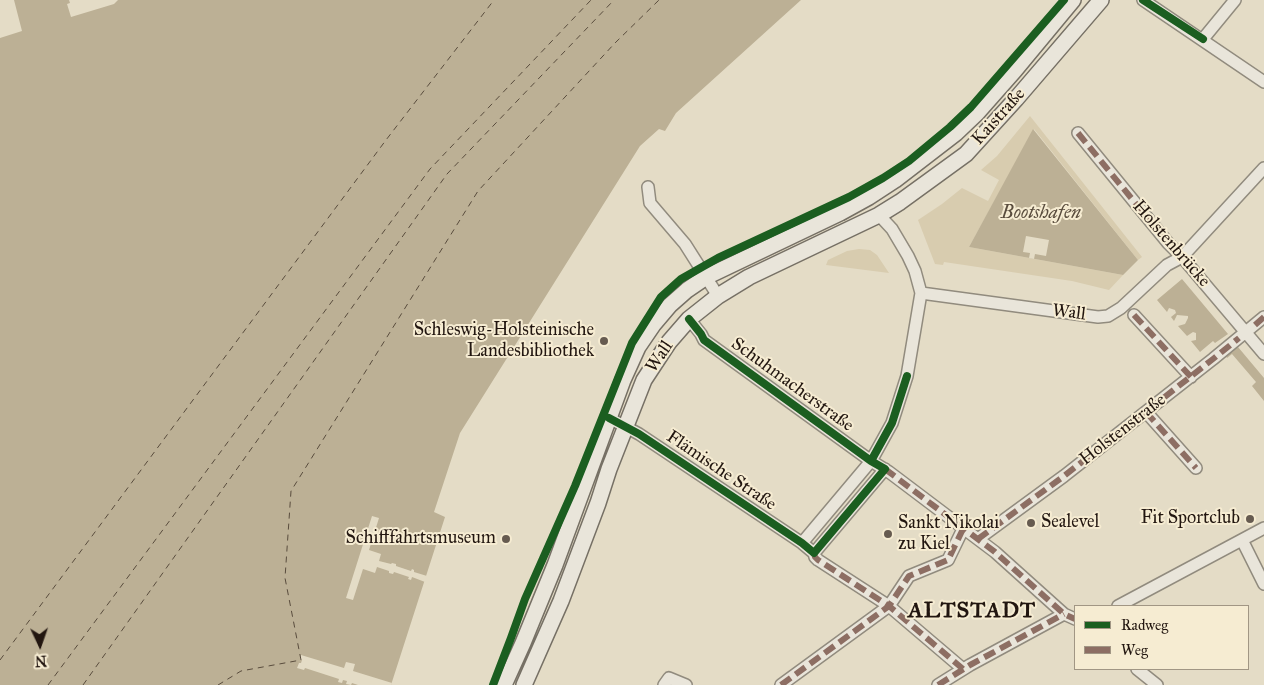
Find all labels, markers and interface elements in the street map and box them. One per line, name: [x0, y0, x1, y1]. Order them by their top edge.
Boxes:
street label: Kaistraße: [968, 84, 1030, 150]
street label: Holstenbrücke: [1127, 196, 1215, 292]
water label: Bootshafen: [1001, 202, 1081, 224]
street label: Wall: [1051, 300, 1087, 326]
place label: Schleswig-Holsteinische Landesbibliothek: [414, 320, 594, 362]
street label: Schuhmacherstraße: [727, 333, 857, 437]
marker: Schleswig-Holsteinische Landesbibliothek: [598, 335, 610, 347]
street label: Wall: [642, 337, 678, 377]
street label: Holstenstraße: [1076, 390, 1170, 470]
street label: Flämische Straße: [662, 426, 780, 516]
place label: Fit Sportclub: [1141, 508, 1240, 530]
place label: Sealevel: [1041, 512, 1099, 534]
place label: Sankt Nikolai zu Kiel: [898, 513, 999, 556]
marker: Fit Sportclub: [1244, 513, 1256, 525]
marker: Sealevel: [1025, 517, 1037, 529]
place label: Schifffahrtsmuseum: [346, 528, 496, 550]
marker: Sankt Nikolai zu Kiel: [882, 528, 894, 540]
marker: Schifffahrtsmuseum: [500, 533, 512, 545]
district label: ALTSTADT: [907, 599, 1037, 625]
legend: [1074, 605, 1249, 670]
text: Radweg: [1121, 616, 1168, 634]
north arrow: [15, 620, 65, 670]
text: Weg: [1121, 641, 1148, 659]
text: N: [34, 652, 47, 669]

